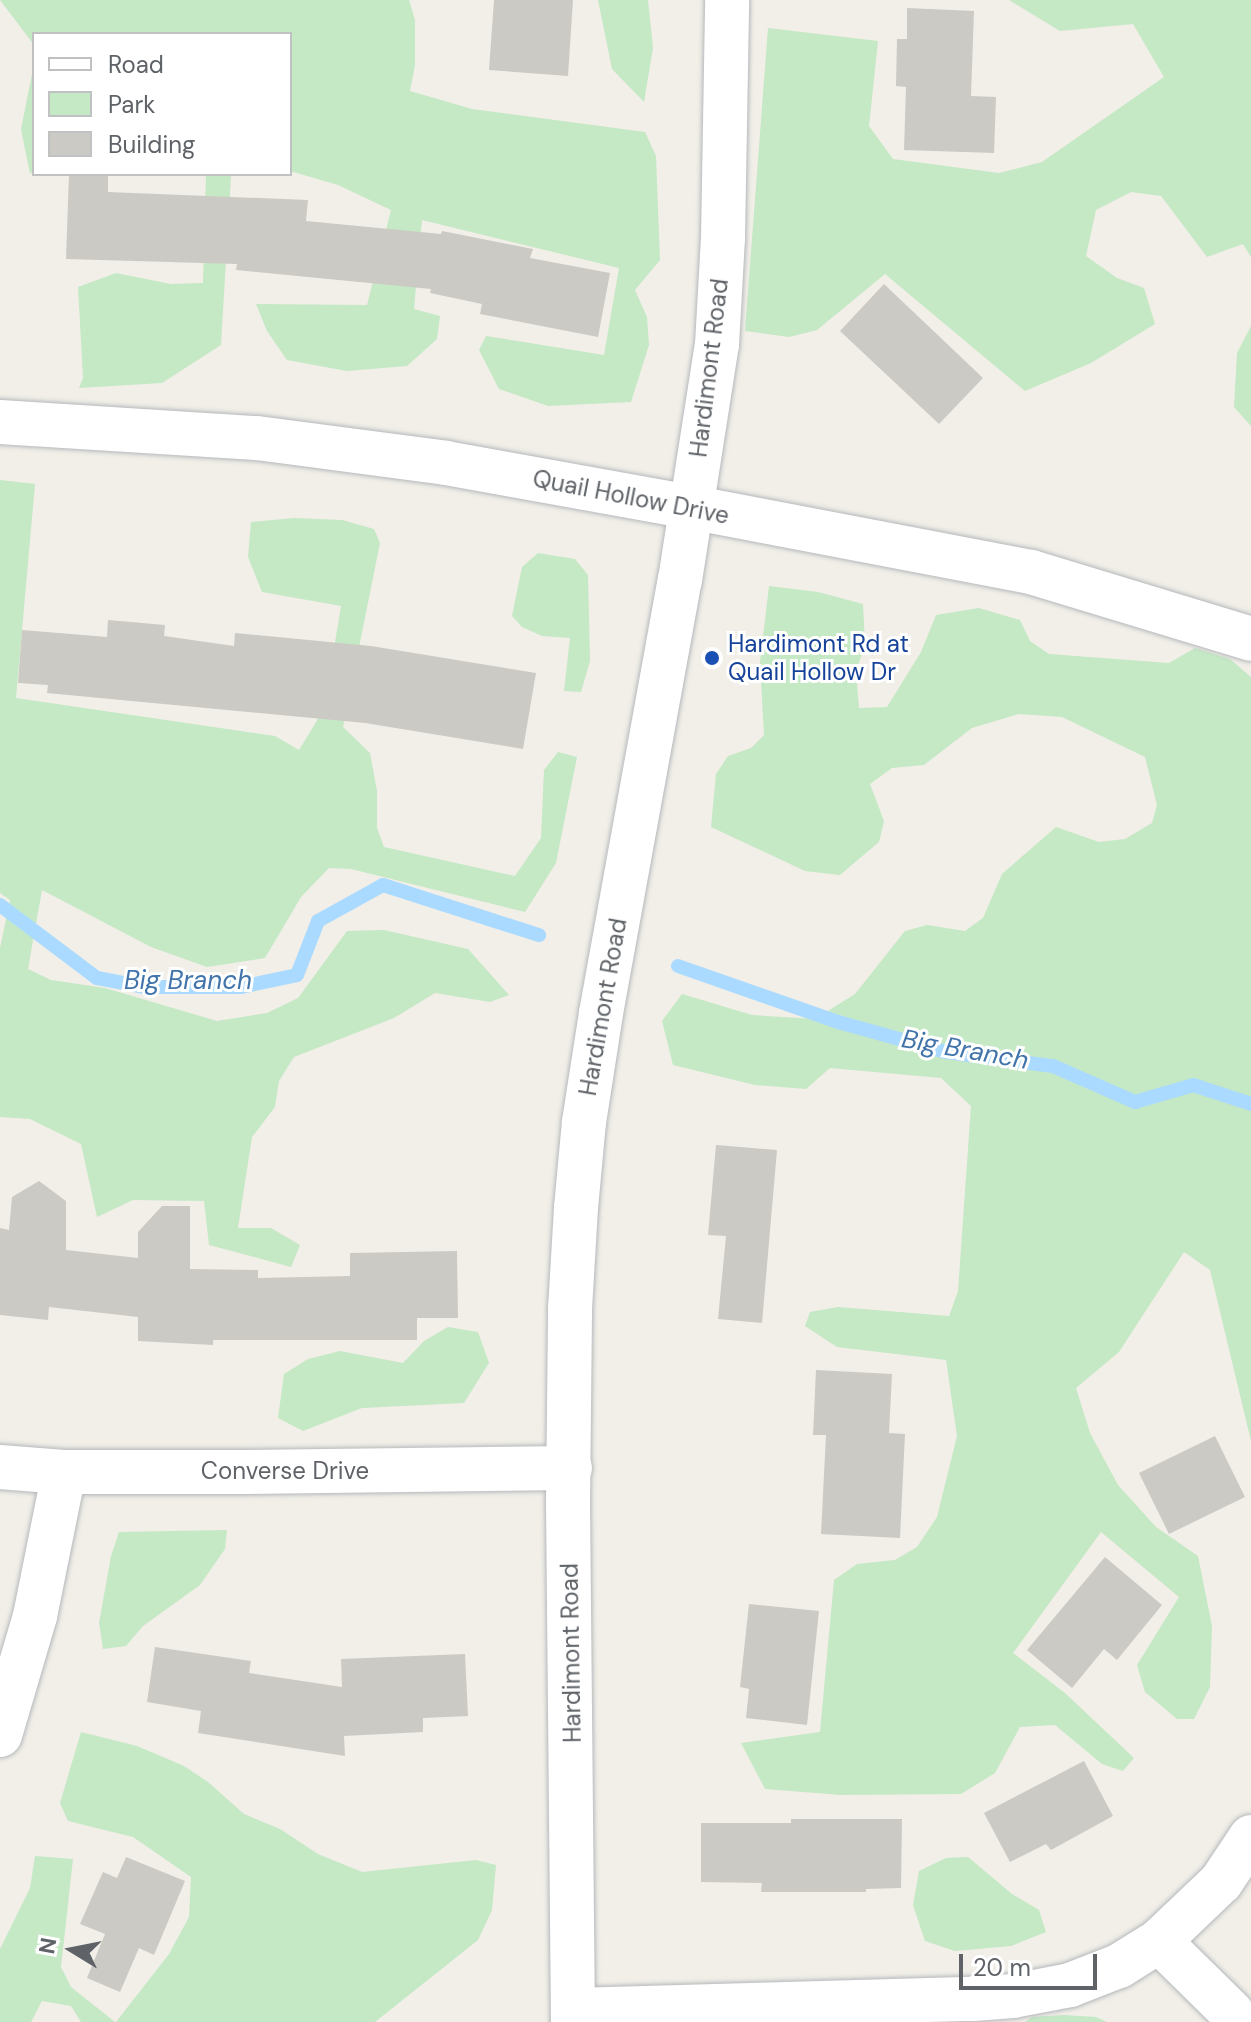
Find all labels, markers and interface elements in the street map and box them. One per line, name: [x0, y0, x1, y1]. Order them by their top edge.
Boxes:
legend: [32, 32, 292, 176]
text: Road: [108, 49, 164, 80]
text: Park: [108, 89, 155, 120]
text: Building: [108, 129, 195, 160]
street label: Hardimont Road: [684, 277, 734, 459]
street label: Quail Hollow Drive: [530, 464, 732, 530]
place label: Hardimont Rd at Quail Hollow Dr: [728, 630, 909, 686]
marker: Hardimont Rd at Quail Hollow Dr: [703, 649, 721, 667]
street label: Hardimont Road: [573, 916, 633, 1098]
water label: Big Branch: [124, 965, 252, 997]
water label: Big Branch: [899, 1024, 1031, 1076]
street label: Converse Drive: [201, 1457, 369, 1485]
street label: Hardimont Road: [555, 1563, 587, 1743]
north arrow: [32, 1910, 112, 1990]
text: N: [32, 1935, 64, 1956]
scale bar: [963, 1938, 1101, 1988]
text: 20 m: [973, 1952, 1031, 1983]

